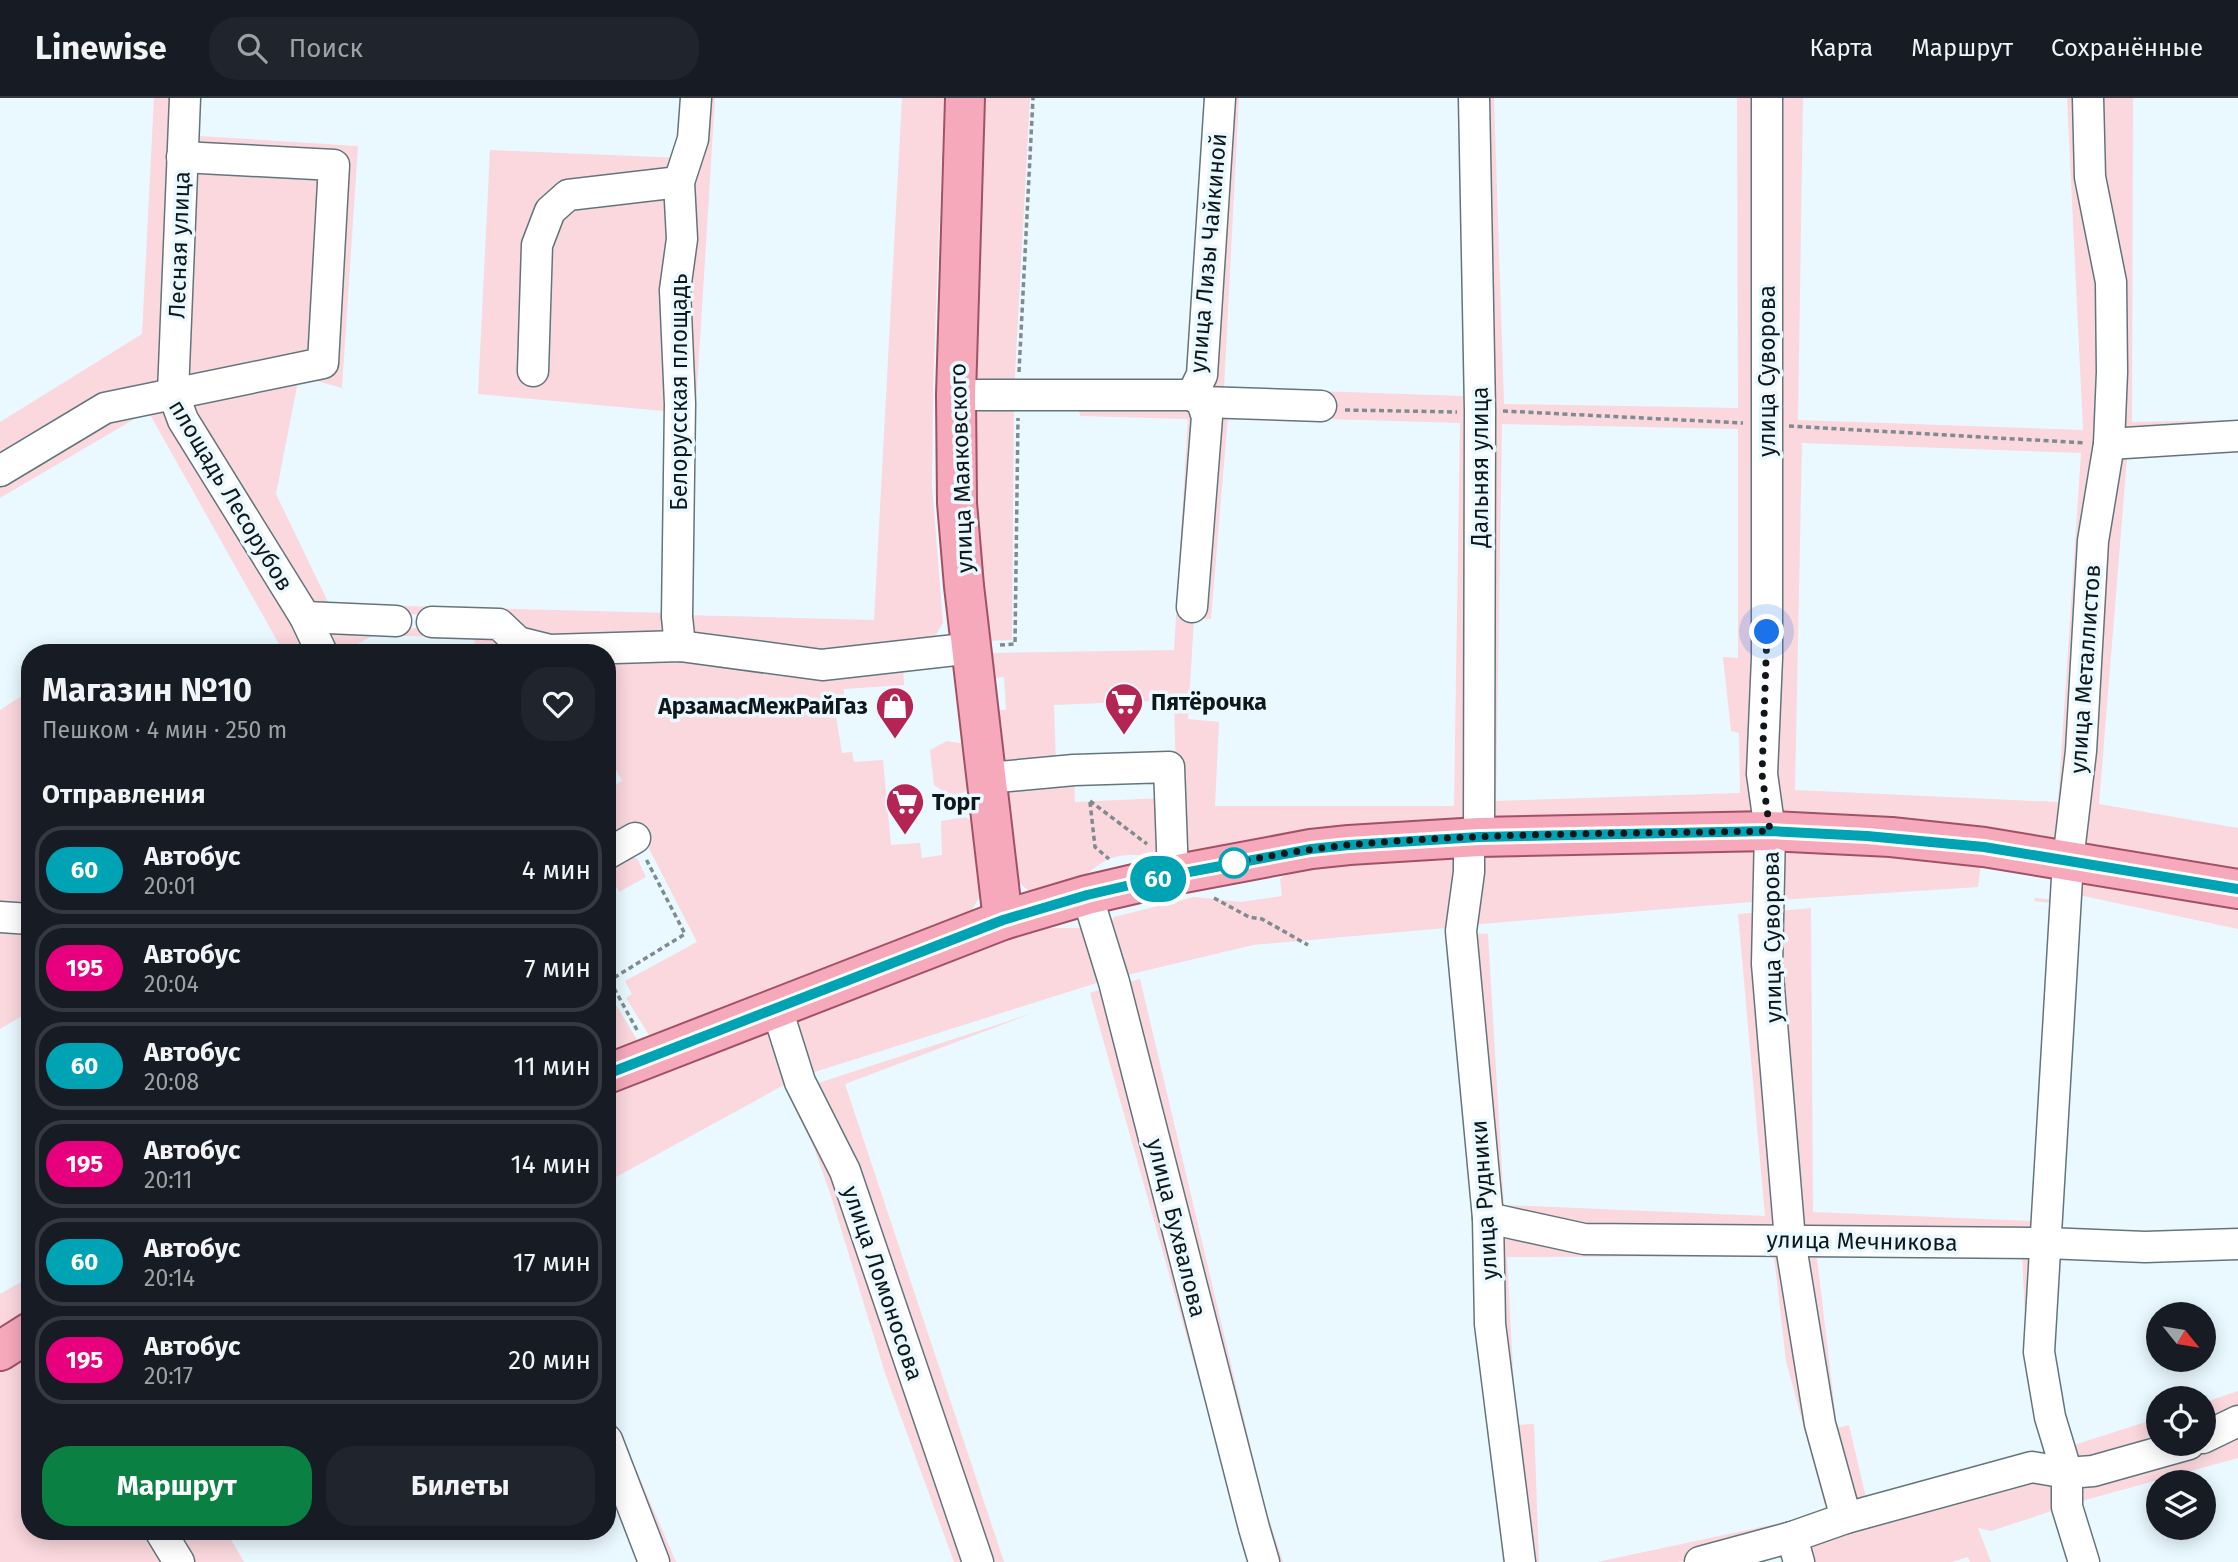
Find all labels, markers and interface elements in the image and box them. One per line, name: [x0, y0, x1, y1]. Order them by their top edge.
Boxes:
search box: [209, 17, 699, 80]
text: Linewise: [35, 28, 167, 68]
icon: search: [233, 29, 271, 67]
text: Поиск: [289, 33, 363, 64]
text: Карта: [1810, 34, 1873, 62]
text: Маршрут: [1911, 34, 2013, 62]
text: Сохранённые: [2051, 34, 2203, 62]
street label: улица Лизы Чайкиной: [1184, 132, 1232, 374]
street label: Лесная улица: [162, 171, 196, 319]
street label: Белорусская площадь: [665, 273, 693, 511]
street label: улица Суворова: [1753, 285, 1781, 457]
street label: улица Маяковского: [943, 362, 979, 574]
street label: Дальняя улица: [1466, 387, 1494, 548]
street label: площадь Лесорубов: [163, 394, 299, 596]
street label: улица Металлистов: [2064, 564, 2106, 774]
your location: [1749, 614, 1784, 649]
button: heart: [521, 667, 595, 741]
text: Магазин №10: [42, 670, 252, 710]
supermarket icon: Пятёрочка: [1103, 681, 1145, 736]
shop icon: АрзамасМежРайГаз: [874, 685, 916, 740]
place label: Пятёрочка: [1151, 688, 1267, 716]
place label: АрзамасМежРайГаз: [657, 692, 868, 720]
text: Пешком · 4 мин · 250 m: [42, 716, 287, 744]
text: Отправления: [42, 779, 205, 810]
supermarket icon: Торг: [884, 781, 926, 836]
place label: Торг: [932, 788, 981, 816]
text: Автобус: [144, 841, 241, 872]
unlabelled marker: [1219, 848, 1249, 878]
street label: улица Суворова: [1757, 851, 1787, 1023]
text: 4 мин: [522, 855, 591, 886]
text: 60: [71, 856, 98, 884]
line badge: 60: [1126, 856, 1190, 902]
text: 60: [1144, 865, 1172, 893]
text: 20:01: [144, 872, 196, 900]
text: Автобус: [144, 939, 241, 970]
text: 7 мин: [524, 953, 591, 984]
text: 195: [66, 954, 103, 982]
text: 20:04: [144, 970, 199, 998]
text: Автобус: [144, 1037, 241, 1068]
text: 11 мин: [513, 1051, 591, 1082]
text: 60: [71, 1052, 98, 1080]
text: 20:08: [144, 1068, 199, 1096]
street label: улица Рудники: [1464, 1119, 1504, 1281]
text: Автобус: [144, 1135, 241, 1166]
street label: улица Бухвалова: [1141, 1136, 1213, 1320]
text: 14 мин: [511, 1149, 591, 1180]
text: 195: [66, 1150, 103, 1178]
text: 20:11: [144, 1166, 192, 1194]
street label: улица Ломоносова: [837, 1182, 929, 1384]
street label: улица Мечникова: [1766, 1225, 1958, 1257]
text: Автобус: [144, 1233, 241, 1264]
text: 17 мин: [513, 1247, 591, 1278]
text: 60: [71, 1248, 98, 1276]
text: 20:14: [144, 1264, 195, 1292]
north arrow: [2146, 1302, 2216, 1372]
map controls: [2146, 1302, 2216, 1540]
text: Автобус: [144, 1331, 241, 1362]
text: 20 мин: [508, 1345, 591, 1376]
text: 195: [66, 1346, 103, 1374]
text: 20:17: [144, 1362, 193, 1390]
button: locate: [2146, 1386, 2216, 1456]
button: Маршрут: [42, 1446, 312, 1526]
button: Билеты: [326, 1446, 595, 1526]
button: layers: [2146, 1470, 2216, 1540]

